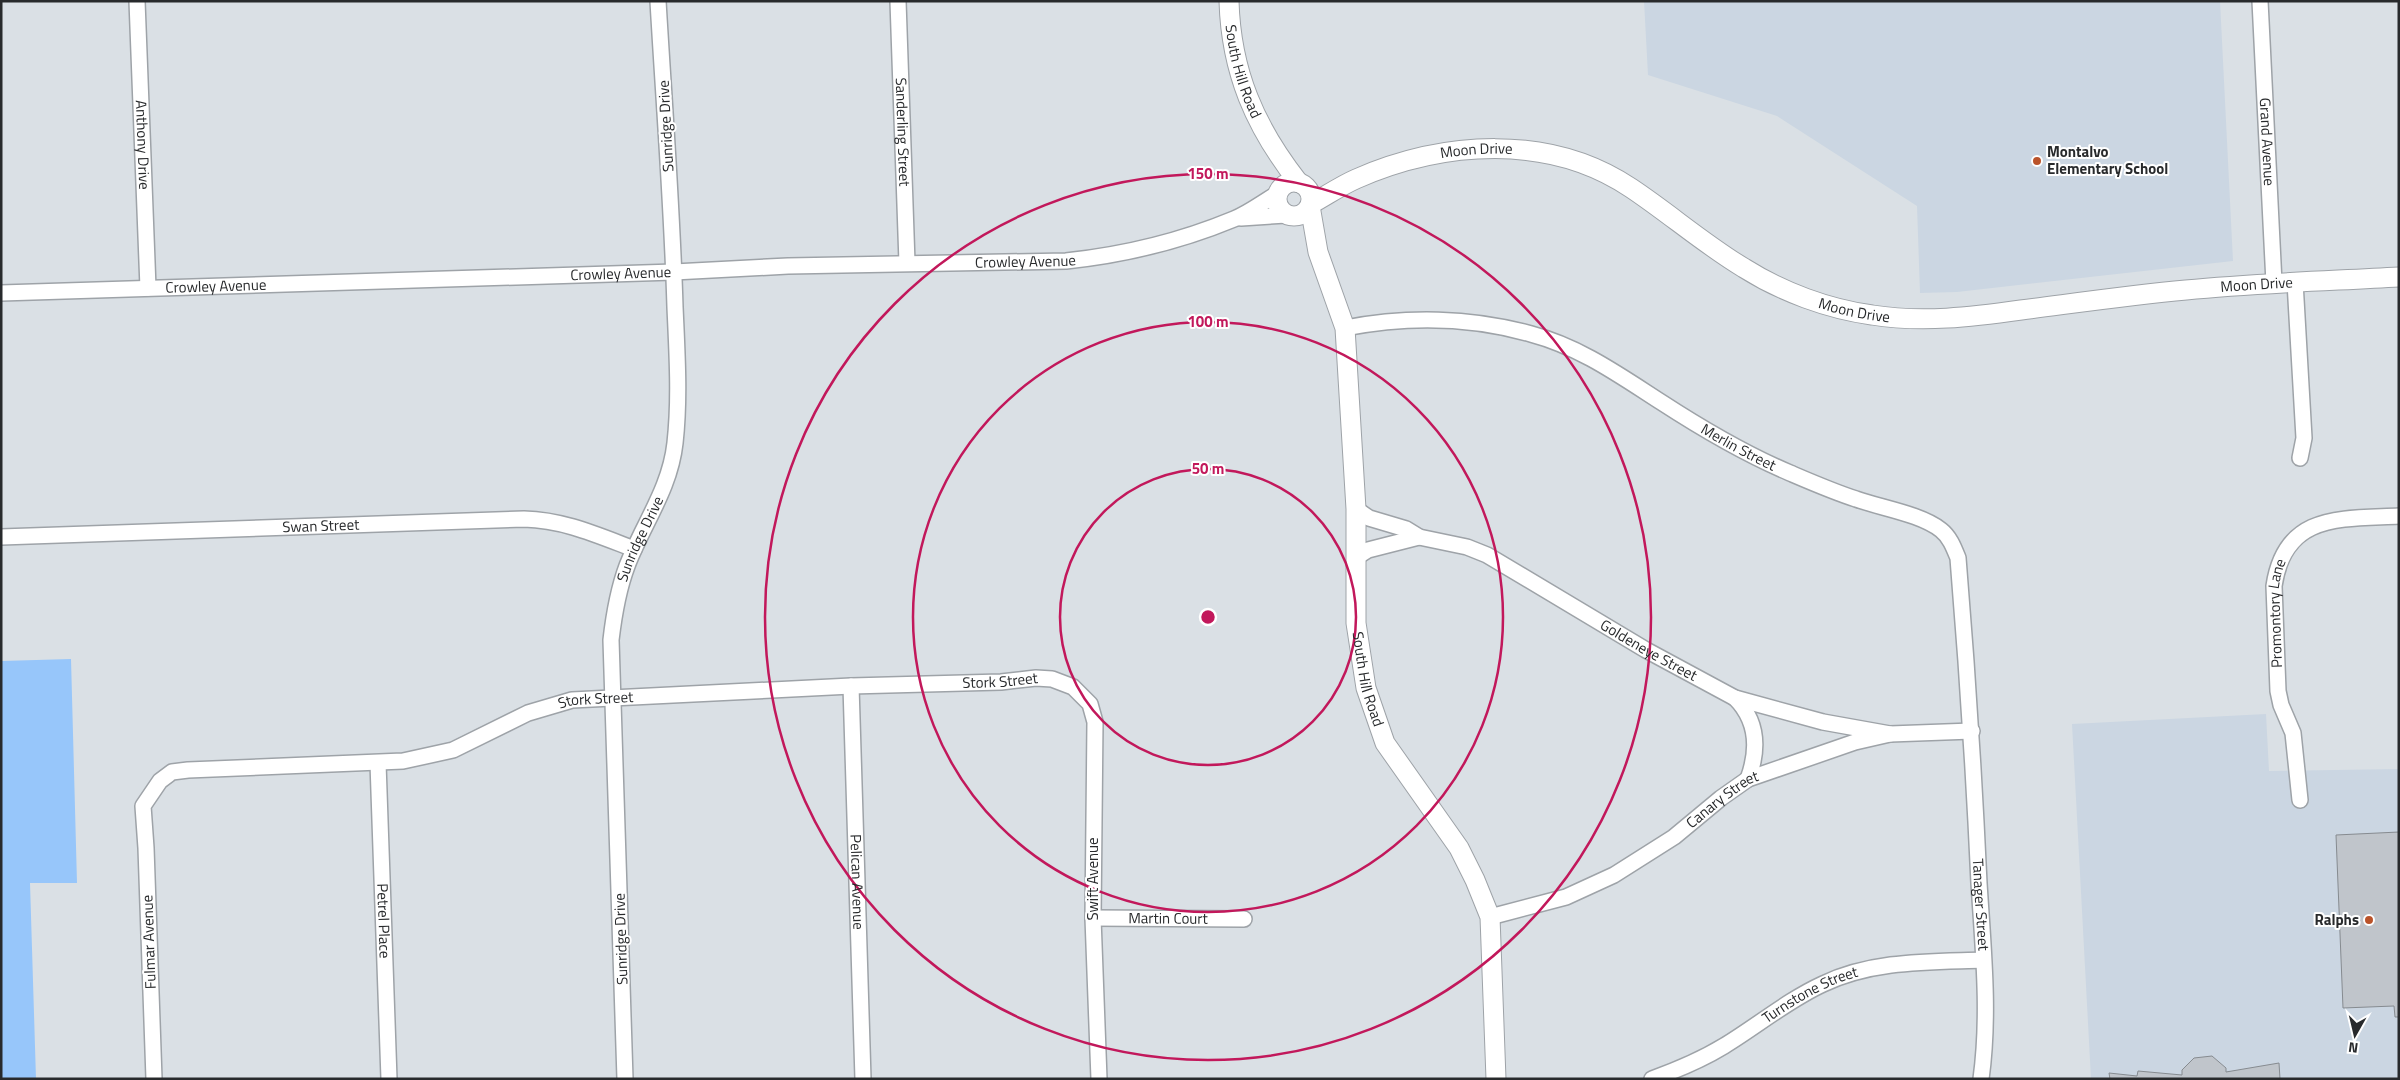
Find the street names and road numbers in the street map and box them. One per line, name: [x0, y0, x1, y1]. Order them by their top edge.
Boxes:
street label: South Hill Road: [1220, 23, 1268, 122]
street label: Sanderling Street: [890, 77, 916, 187]
street label: Sunridge Drive: [652, 80, 679, 173]
street label: Grand Avenue: [2254, 97, 2281, 186]
street label: Anthony Drive: [130, 100, 156, 190]
street label: Moon Drive: [1438, 137, 1513, 164]
street label: Crowley Avenue: [975, 248, 1077, 274]
street label: Crowley Avenue: [570, 260, 671, 286]
street label: Moon Drive: [2220, 270, 2293, 298]
street label: Crowley Avenue: [165, 273, 267, 299]
street label: Moon Drive: [1816, 291, 1891, 328]
street label: Merlin Street: [1697, 417, 1781, 477]
street label: Sunridge Drive: [610, 492, 669, 585]
street label: Swan Street: [282, 513, 360, 538]
street label: Promontory Lane: [2262, 555, 2291, 668]
street label: Goldeneye Street: [1596, 613, 1702, 687]
street label: South Hill Road: [1346, 630, 1390, 729]
street label: Stork Street: [962, 666, 1040, 694]
street label: Stork Street: [555, 685, 634, 715]
street label: Canary Street: [1681, 764, 1762, 834]
street label: Pelican Avenue: [845, 834, 870, 930]
street label: Swift Avenue: [1081, 837, 1104, 921]
street label: Tanager Street: [1967, 858, 1995, 952]
street label: Petrel Place: [371, 883, 397, 959]
street label: Sunridge Drive: [607, 893, 634, 985]
street label: Fulmar Avenue: [135, 894, 162, 990]
street label: Martin Court: [1128, 906, 1209, 930]
street label: Turnstone Street: [1757, 960, 1861, 1029]

